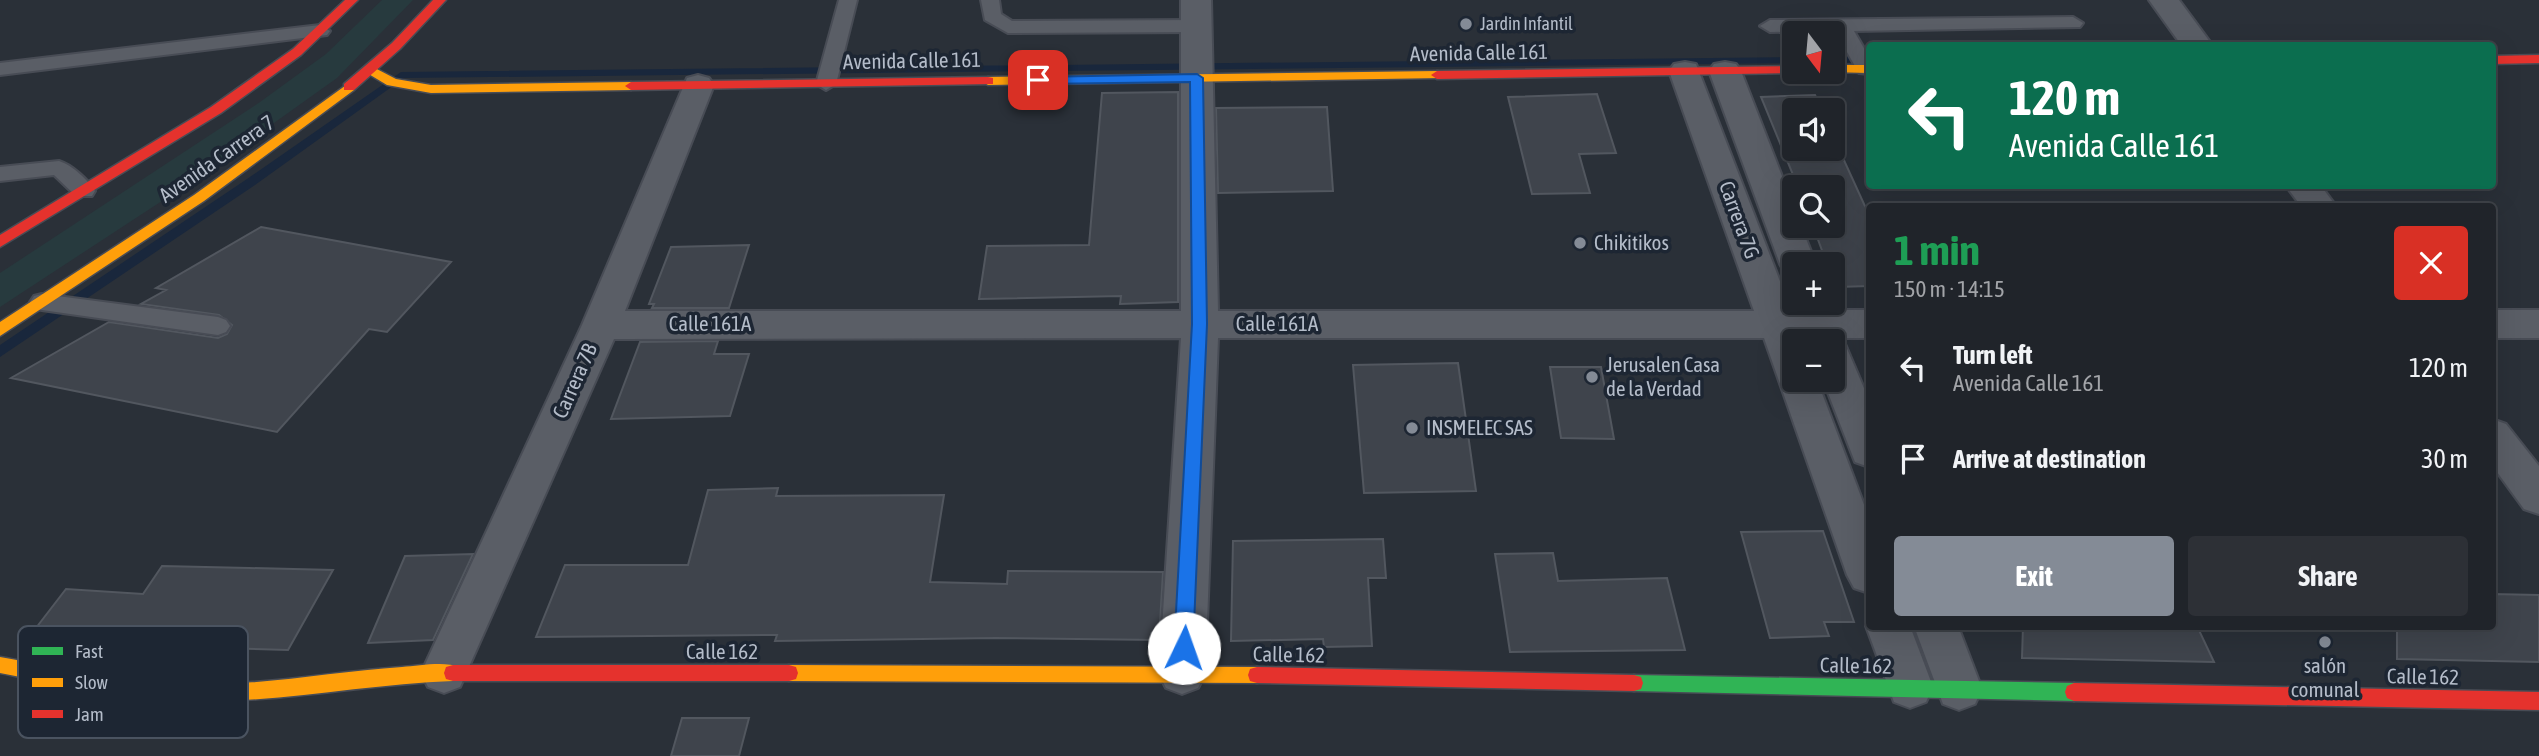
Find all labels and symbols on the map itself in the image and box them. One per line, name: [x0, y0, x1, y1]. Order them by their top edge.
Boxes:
place label: Jardin Infantil: [1480, 13, 1573, 34]
marker: Jardin Infantil: [1458, 16, 1474, 32]
north arrow: [1782, 21, 1844, 84]
street label: Avenida Calle 161: [1410, 39, 1548, 65]
street label: Avenida Calle 161: [843, 47, 981, 73]
pin: [1008, 50, 1068, 110]
street label: Avenida Carrera 7: [154, 110, 279, 207]
street label: Carrera 7G: [1715, 178, 1765, 262]
place label: Chikitikos: [1594, 230, 1669, 254]
marker: Chikitikos: [1572, 235, 1588, 251]
street label: Calle 161A: [669, 311, 752, 335]
street label: Calle 161A: [1236, 311, 1319, 335]
street label: Carrera 7B: [547, 339, 601, 422]
place label: Jerusalen Casa de la Verdad: [1606, 352, 1720, 400]
marker: Jerusalen Casa de la Verdad: [1584, 369, 1600, 385]
place label: INSMELEC SAS: [1426, 415, 1533, 439]
marker: INSMELEC SAS: [1404, 420, 1420, 436]
position arrow: [1147, 611, 1221, 685]
legend: [18, 626, 248, 738]
marker: salón comunal: [2317, 634, 2333, 650]
street label: Calle 162: [686, 639, 758, 663]
text: Fast: [75, 640, 103, 662]
street label: Calle 162: [1253, 641, 1325, 667]
street label: Calle 162: [1820, 652, 1892, 678]
place label: salón comunal: [2291, 653, 2360, 701]
street label: Calle 162: [2387, 663, 2459, 689]
text: Slow: [75, 671, 109, 693]
text: Jam: [75, 703, 104, 725]

